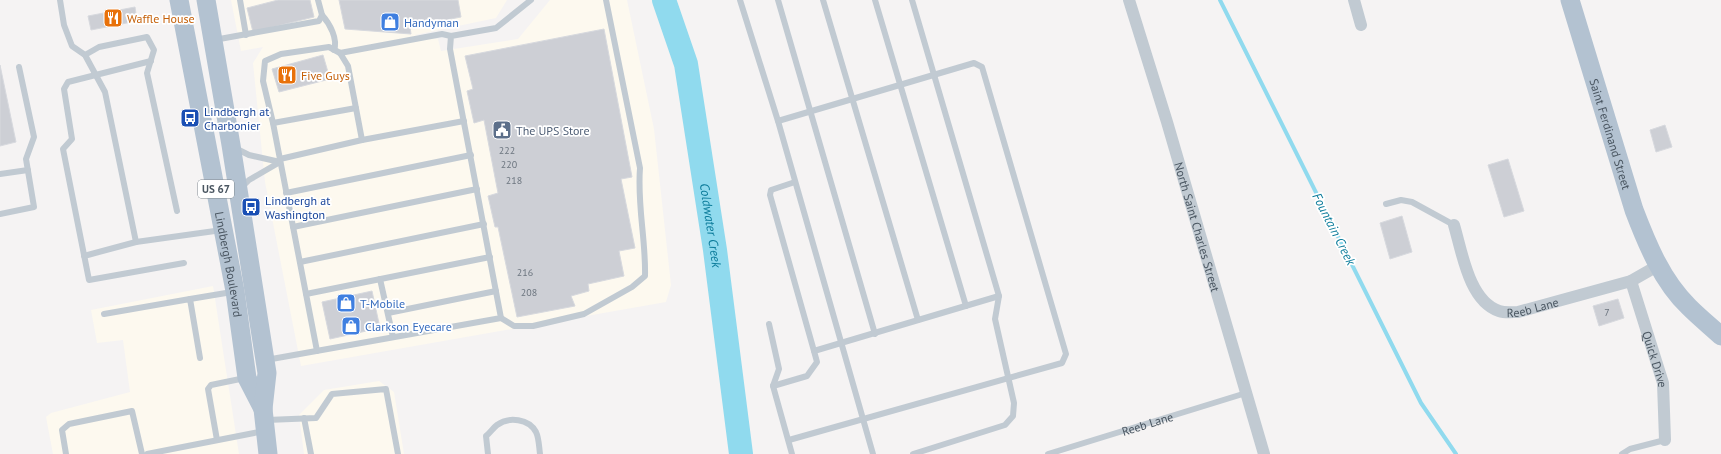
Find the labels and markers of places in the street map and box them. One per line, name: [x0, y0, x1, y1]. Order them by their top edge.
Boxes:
restaurant icon: Waffle House: [102, 7, 124, 29]
place label: Waffle House: [127, 11, 195, 26]
shop icon: Handyman: [379, 11, 401, 33]
place label: Handyman: [404, 15, 459, 30]
restaurant icon: Five Guys: [276, 64, 298, 86]
place label: Five Guys: [301, 68, 350, 83]
place label: Lindbergh at Charbonier: [204, 104, 269, 133]
bus stop icon: Lindbergh at Charbonier: [179, 107, 201, 129]
public building icon: The UPS Store: [491, 119, 513, 141]
place label: The UPS Store: [516, 123, 590, 138]
place label: Lindbergh at Washington: [265, 193, 330, 222]
bus stop icon: Lindbergh at Washington: [240, 196, 262, 218]
shop icon: T-Mobile: [335, 292, 357, 314]
place label: T-Mobile: [360, 296, 405, 311]
shop icon: Clarkson Eyecare: [340, 315, 362, 337]
place label: Clarkson Eyecare: [365, 319, 452, 334]

